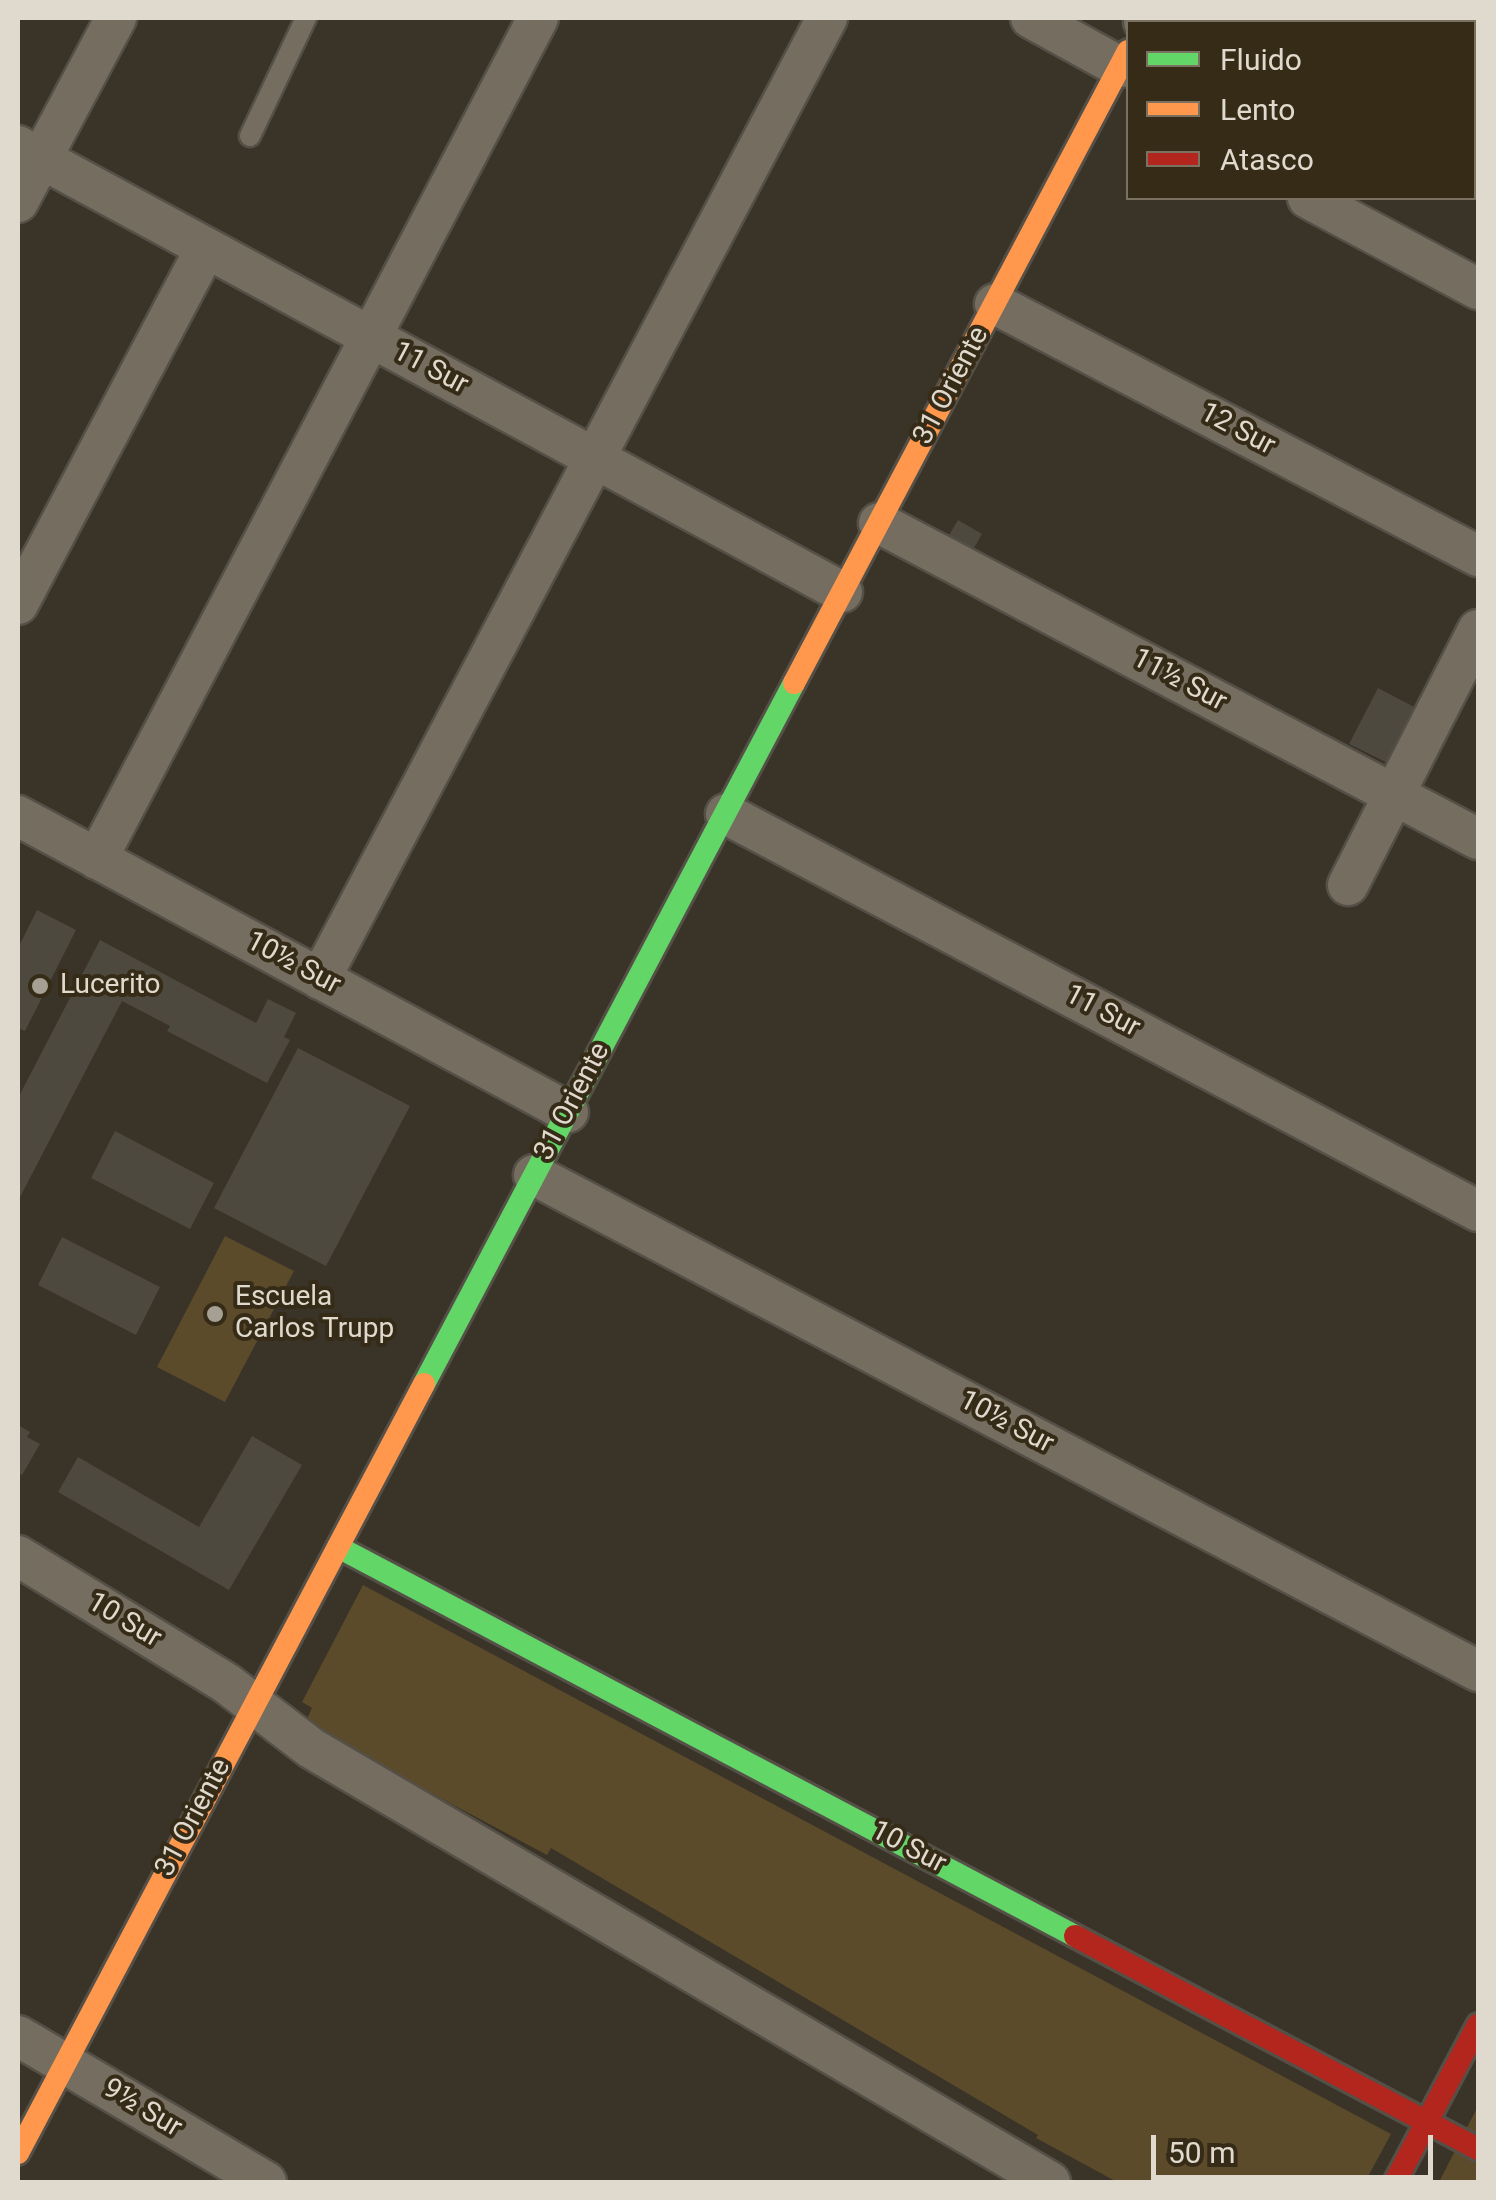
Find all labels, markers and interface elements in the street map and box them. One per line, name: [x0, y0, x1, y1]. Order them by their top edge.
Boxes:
legend: [1126, 20, 1476, 200]
text: Fluido: [1220, 42, 1302, 77]
text: Lento: [1220, 92, 1295, 127]
text: Atasco: [1220, 142, 1314, 177]
street label: 31 Oriente: [907, 321, 997, 451]
street label: 11 Sur: [387, 335, 473, 403]
street label: 12 Sur: [1194, 396, 1280, 464]
street label: 11½ Sur: [1126, 642, 1232, 720]
street label: 10½ Sur: [240, 925, 346, 1003]
place label: Lucerito: [60, 969, 161, 1003]
marker: Lucerito: [29, 975, 51, 997]
street label: 11 Sur: [1059, 978, 1145, 1046]
street label: 31 Oriente: [528, 1037, 618, 1167]
place label: Escuela Carlos Trupp: [235, 1281, 394, 1347]
marker: Escuela Carlos Trupp: [204, 1303, 226, 1325]
street label: 10½ Sur: [953, 1384, 1059, 1462]
street label: 10 Sur: [81, 1586, 167, 1656]
street label: 31 Oriente: [149, 1753, 239, 1883]
street label: 10 Sur: [865, 1814, 951, 1882]
street label: 9½ Sur: [97, 2072, 187, 2146]
scale bar: [1156, 2115, 1438, 2177]
text: 50 m: [1168, 2135, 1235, 2170]

